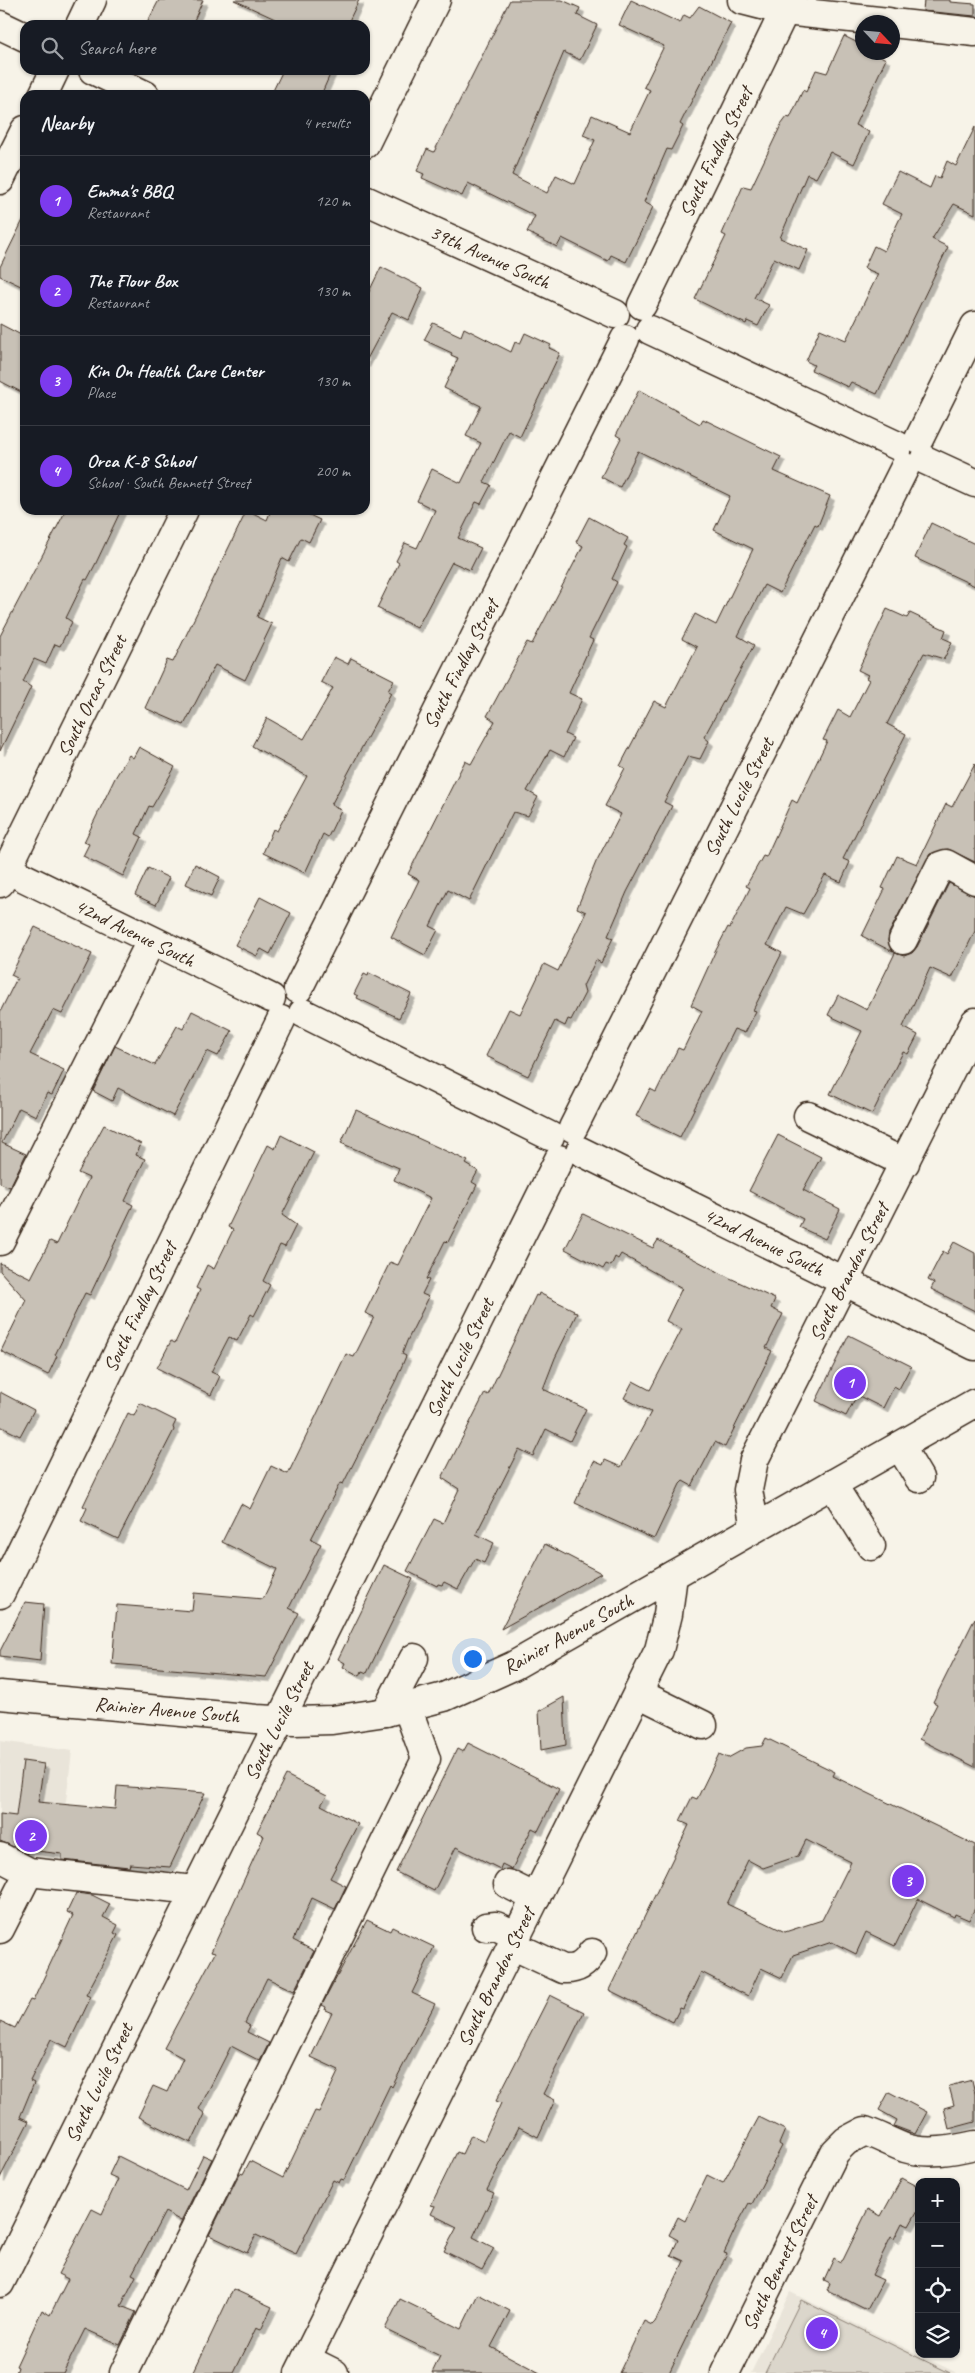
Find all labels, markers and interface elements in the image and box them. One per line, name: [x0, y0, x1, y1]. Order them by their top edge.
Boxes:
north arrow: [855, 15, 900, 60]
search box: [20, 20, 370, 75]
icon: search: [38, 34, 66, 62]
text: Search here: [78, 36, 155, 60]
street label: South Findlay Street: [674, 80, 760, 221]
text: Nearby: [40, 110, 93, 136]
text: 4 results: [303, 113, 350, 133]
text: Emma's BBQ: [87, 179, 172, 203]
text: 1: [52, 191, 60, 211]
text: 120 m: [316, 191, 350, 211]
text: Restaurant: [87, 203, 149, 223]
street label: 39th Avenue South: [426, 219, 555, 295]
text: The Flour Box: [87, 269, 177, 293]
text: 2: [52, 281, 60, 301]
text: 130 m: [316, 281, 350, 301]
text: Restaurant: [87, 293, 149, 313]
text: Kin On Health Care Center: [87, 359, 264, 383]
text: 3: [52, 371, 60, 391]
text: 130 m: [316, 371, 350, 391]
text: Place: [87, 383, 115, 403]
text: Orca K-8 School: [87, 449, 194, 473]
text: 4: [52, 461, 60, 481]
text: 200 m: [316, 461, 350, 481]
text: School · South Bennett Street: [87, 473, 250, 493]
street label: South Findlay Street: [418, 592, 506, 733]
street label: South Orcas Street: [52, 629, 133, 761]
street label: South Lucile Street: [698, 732, 781, 860]
street label: 42nd Avenue South: [71, 893, 200, 973]
street label: South Brandon Street: [803, 1196, 896, 1345]
street label: 42nd Avenue South: [700, 1202, 829, 1282]
street label: South Findlay Street: [98, 1235, 184, 1376]
street label: South Lucile Street: [420, 1292, 501, 1422]
pin: 1: [834, 1364, 866, 1402]
street label: Rainier Avenue South: [498, 1587, 638, 1680]
your location: [460, 1646, 486, 1672]
street label: South Lucile Street: [238, 1656, 321, 1784]
street label: Rainier Avenue South: [94, 1691, 241, 1729]
pin: 2: [15, 1817, 47, 1855]
pin: 3: [892, 1862, 924, 1900]
street label: South Brandon Street: [452, 1900, 542, 2051]
street label: South Lucile Street: [59, 2017, 140, 2147]
map controls: [915, 2178, 960, 2358]
button: +: [915, 2178, 960, 2223]
street label: South Bennett Street: [736, 2188, 825, 2335]
button: −: [915, 2223, 960, 2268]
button: locate: [915, 2268, 960, 2313]
button: layers: [915, 2313, 960, 2358]
pin: 4: [806, 2314, 838, 2352]

